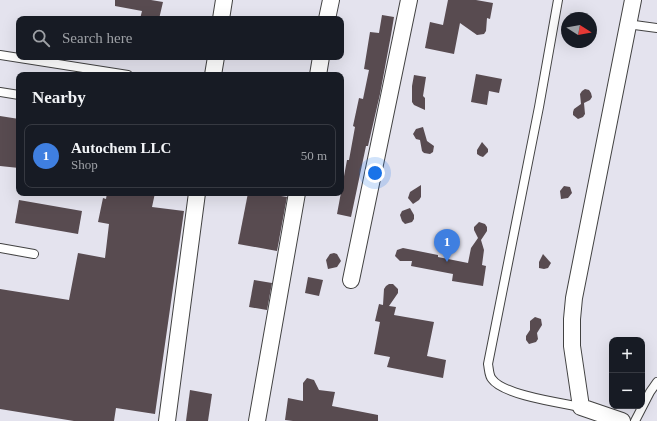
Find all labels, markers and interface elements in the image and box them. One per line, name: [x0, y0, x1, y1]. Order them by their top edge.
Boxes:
north arrow: [561, 12, 597, 48]
search box: [16, 16, 344, 60]
icon: search: [30, 27, 52, 49]
text: Search here: [62, 30, 132, 46]
text: Nearby: [32, 88, 86, 107]
text: Autochem LLC: [71, 140, 171, 156]
text: 1: [43, 148, 49, 163]
text: 50 m: [301, 148, 327, 163]
text: Shop: [71, 157, 98, 172]
your location: [365, 163, 385, 183]
pin: 1: [434, 229, 460, 262]
map controls: [609, 337, 645, 409]
button: +: [609, 337, 645, 373]
button: −: [609, 373, 645, 409]

